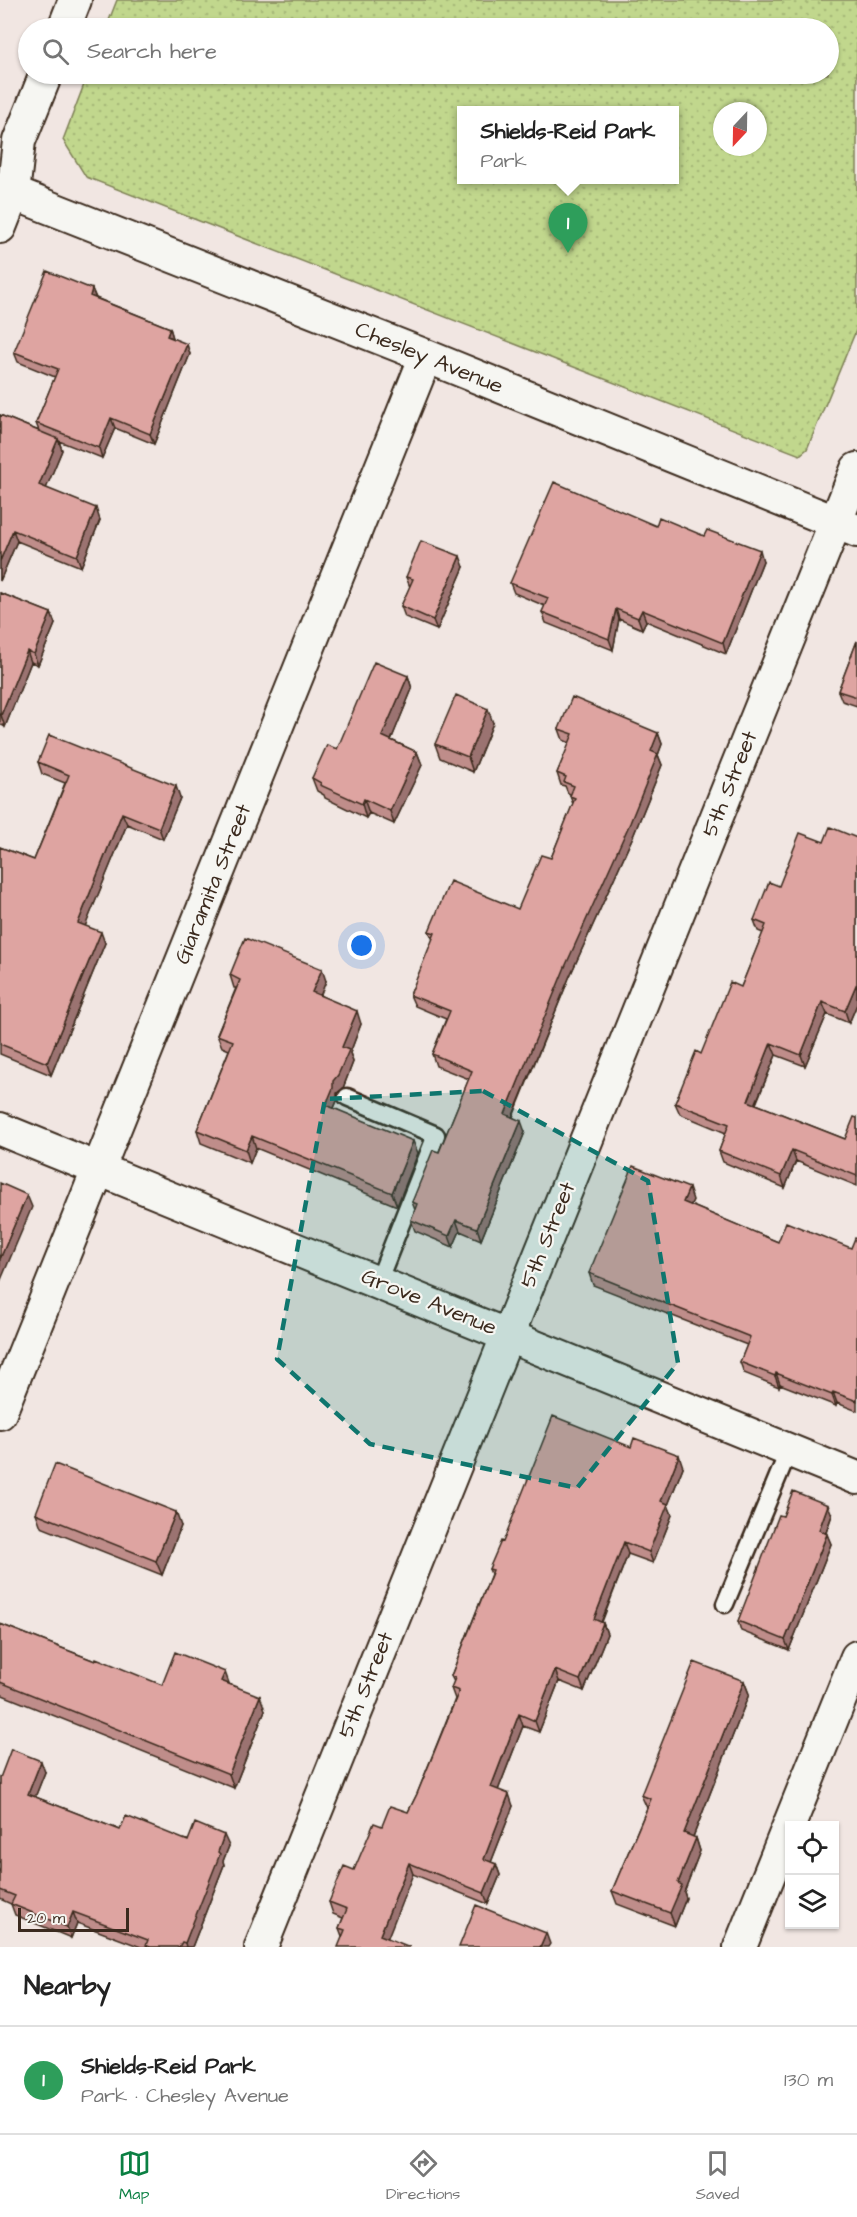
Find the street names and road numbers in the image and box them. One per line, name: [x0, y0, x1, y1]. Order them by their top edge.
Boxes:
street label: Chesley Avenue: [350, 314, 508, 403]
street label: 5th Street: [695, 726, 765, 842]
street label: Giaramita Street: [167, 799, 259, 969]
street label: 5th Street: [513, 1177, 583, 1293]
street label: Grove Avenue: [357, 1261, 501, 1343]
street label: 5th Street: [331, 1627, 401, 1743]

